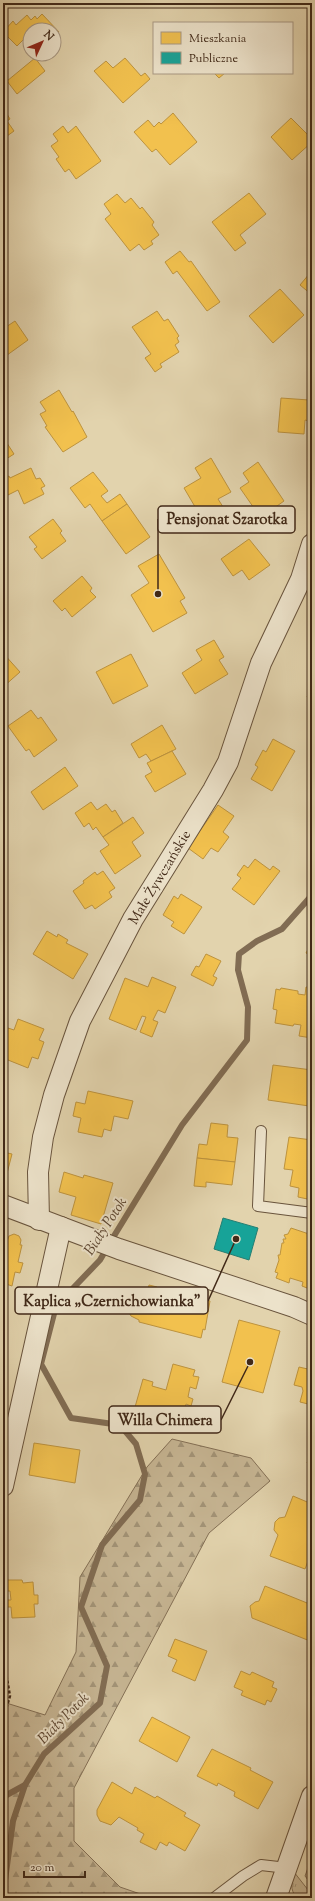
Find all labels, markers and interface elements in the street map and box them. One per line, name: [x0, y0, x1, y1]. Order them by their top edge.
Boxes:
north arrow: [22, 22, 62, 62]
legend: [153, 22, 293, 74]
text: N: [39, 26, 57, 45]
text: Mieszkania: [189, 30, 247, 48]
text: Publiczne: [189, 50, 239, 68]
callout: Pensjonat Szarotka: [158, 506, 295, 533]
text: Pensjonat Szarotka: [166, 510, 288, 531]
street label: Małe Żywczańskie: [125, 827, 197, 929]
water label: Biały Potok: [80, 1194, 133, 1260]
callout: Kaplica „Czernichowianka": [15, 1287, 208, 1314]
text: Kaplica „Czernichowianka": [23, 1292, 201, 1313]
callout: Willa Chimera: [109, 1406, 221, 1433]
text: Willa Chimera: [117, 1411, 213, 1432]
water label: Biały Potok: [34, 1688, 95, 1750]
scale bar: [24, 1853, 85, 1879]
text: 20 m: [30, 1859, 55, 1877]

